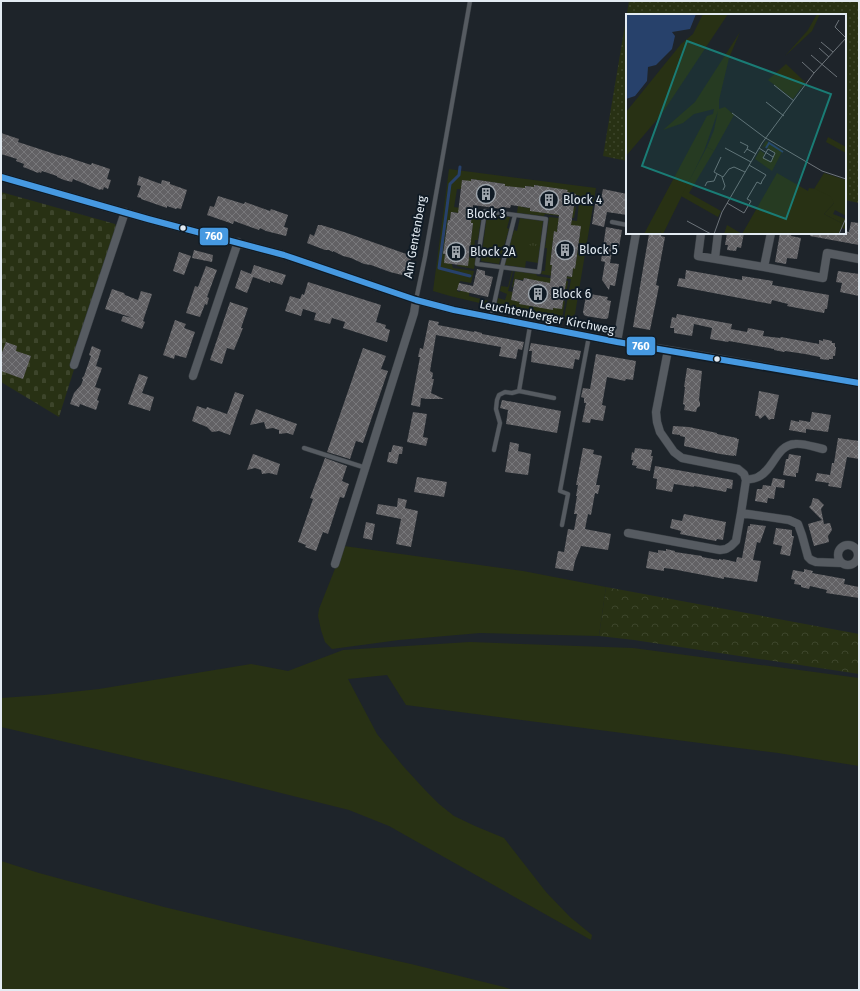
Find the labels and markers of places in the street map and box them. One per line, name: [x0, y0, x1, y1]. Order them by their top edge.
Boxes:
building icon: Block 3: [475, 183, 497, 205]
building icon: Block 4: [538, 189, 560, 211]
place label: Block 4: [563, 193, 603, 207]
place label: Block 3: [467, 207, 505, 221]
unlabelled marker: [178, 223, 188, 233]
building icon: Block 5: [554, 239, 576, 261]
building icon: Block 2A: [445, 241, 467, 263]
place label: Block 5: [579, 243, 618, 257]
place label: Block 2A: [470, 245, 516, 259]
building icon: Block 6: [527, 283, 549, 305]
place label: Block 6: [552, 287, 591, 301]
unlabelled marker: [712, 354, 722, 364]

